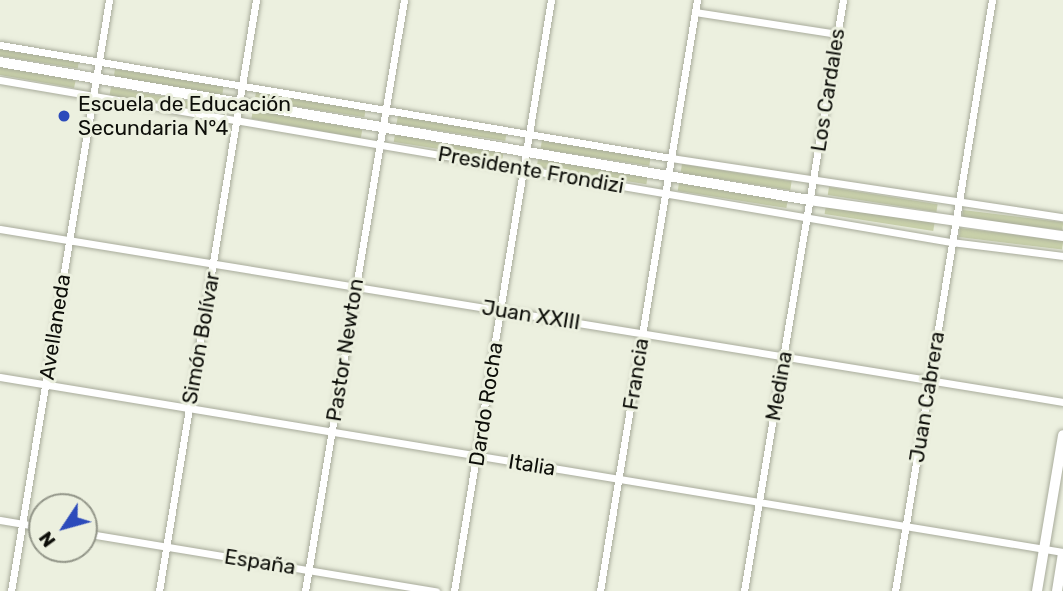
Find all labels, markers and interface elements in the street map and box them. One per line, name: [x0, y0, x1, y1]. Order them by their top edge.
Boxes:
street label: Los Cardales: [806, 27, 850, 153]
place label: Escuela de Educación Secundaria N°4: [78, 91, 291, 141]
marker: Escuela de Educación Secundaria N°4: [56, 108, 72, 124]
street label: Presidente Frondizi: [436, 141, 626, 199]
street label: Simón Bolívar: [177, 270, 225, 406]
street label: Avellaneda: [34, 272, 76, 382]
street label: Pastor Newton: [321, 276, 369, 424]
street label: Juan XXIII: [480, 295, 582, 335]
street label: Juan Cabrera: [904, 330, 950, 464]
street label: Francia: [618, 336, 654, 412]
street label: Dardo Rocha: [464, 340, 508, 468]
street label: Medina: [760, 349, 798, 423]
street label: Italia: [507, 449, 557, 481]
north arrow: [28, 493, 98, 563]
text: N: [34, 527, 61, 552]
street label: España: [223, 544, 297, 580]

